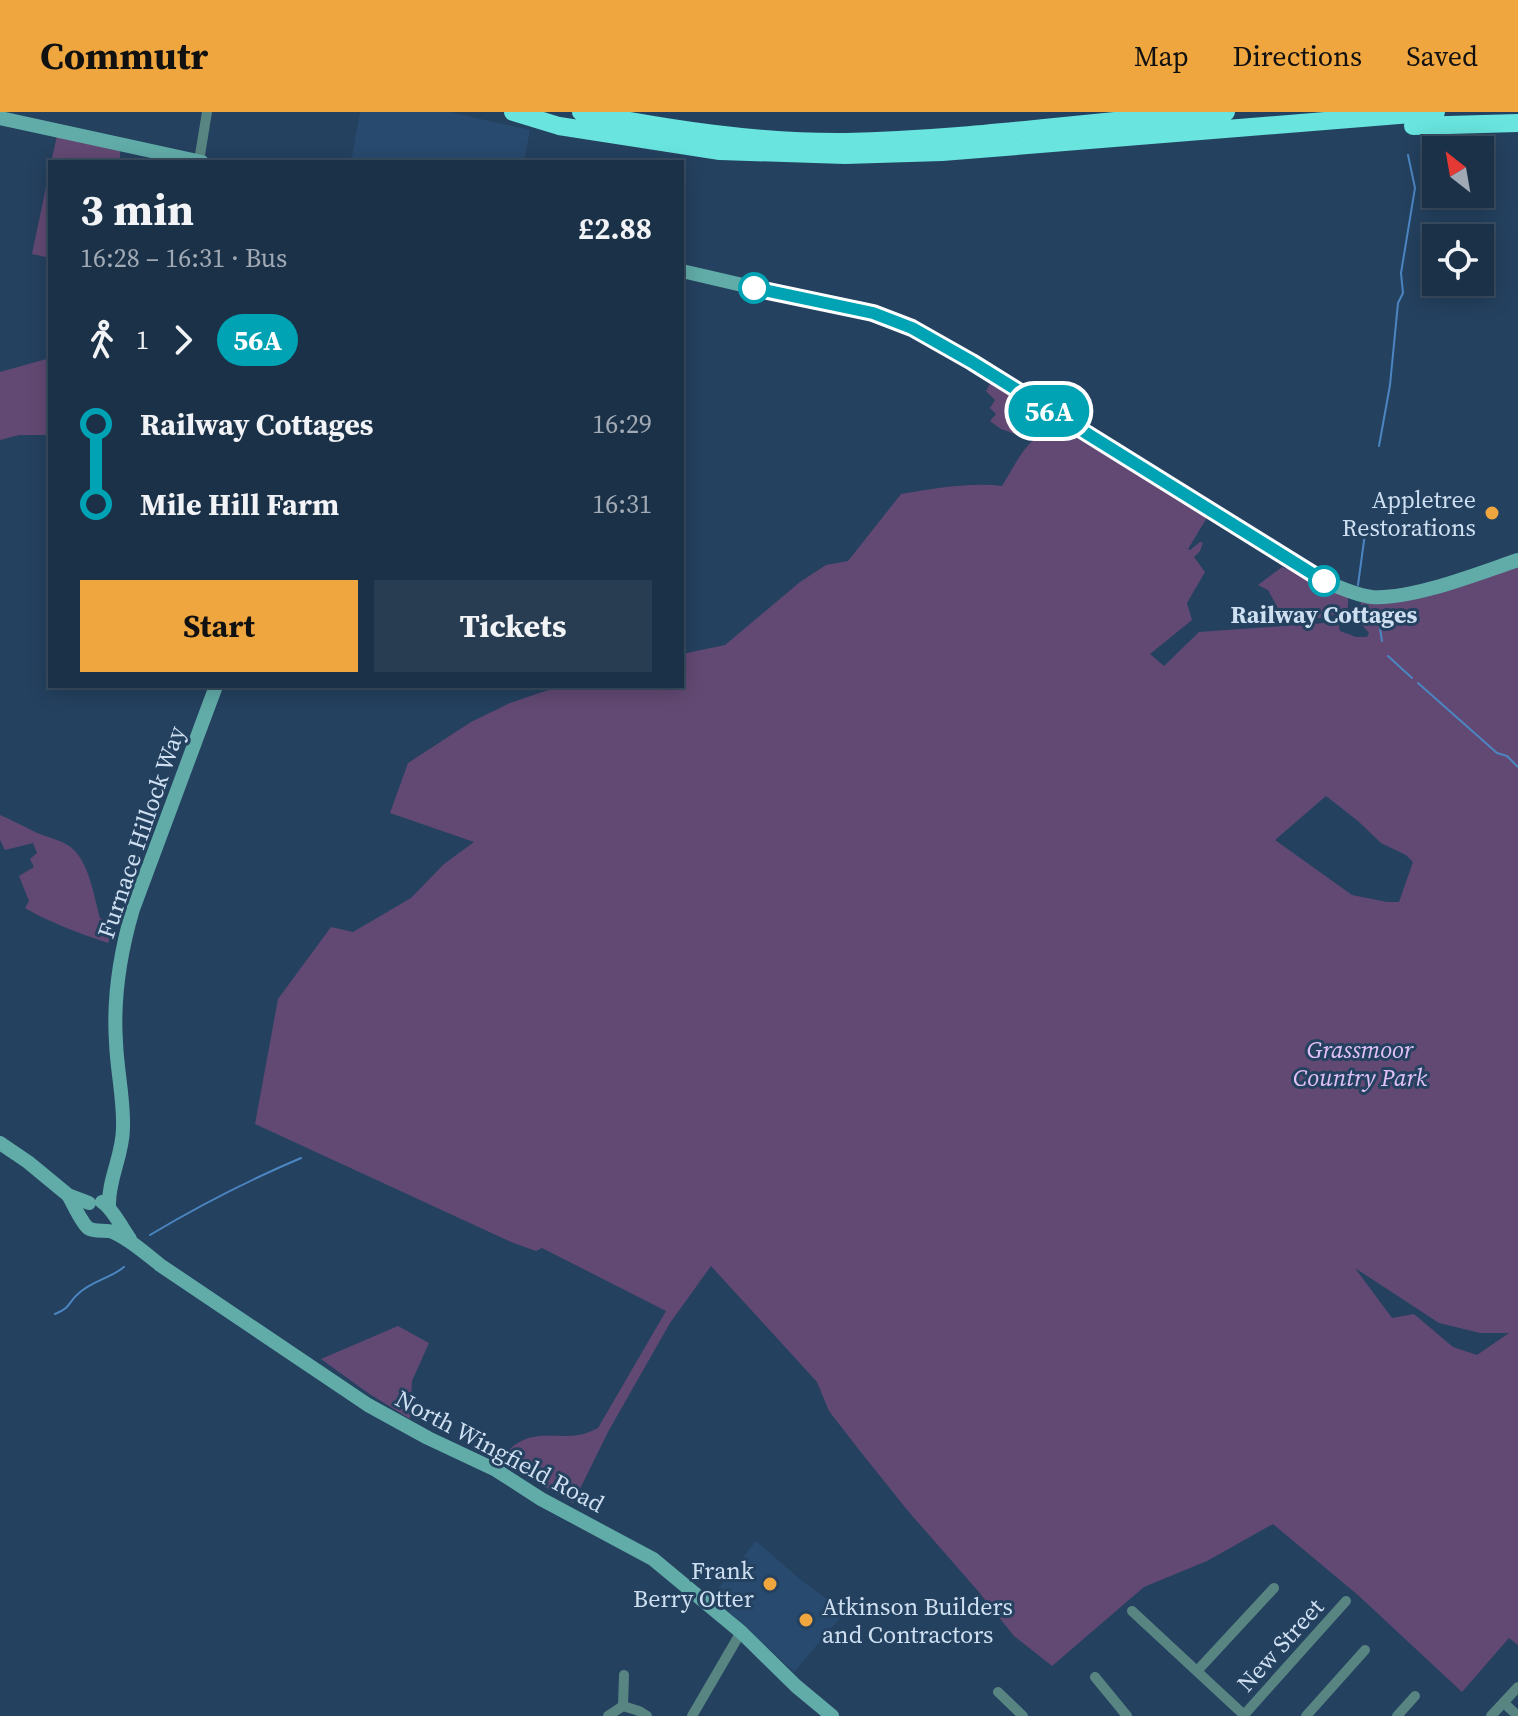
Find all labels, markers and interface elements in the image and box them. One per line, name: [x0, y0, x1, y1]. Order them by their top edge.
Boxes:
text: Commutr: [40, 30, 208, 82]
text: Map: [1134, 37, 1189, 75]
text: Directions: [1233, 37, 1362, 75]
text: Saved: [1406, 37, 1478, 75]
north arrow: [1422, 136, 1494, 208]
map controls: [1422, 136, 1494, 296]
text: 3 min: [80, 179, 194, 240]
text: £2.88: [578, 208, 652, 249]
button: locate: [1422, 224, 1494, 296]
text: 16:28 – 16:31 · Bus: [80, 240, 287, 276]
unlabelled marker: [739, 273, 769, 303]
icon: walk: [80, 318, 124, 362]
icon: forward: [161, 318, 205, 362]
text: 56A: [233, 321, 282, 359]
text: 1: [136, 322, 149, 358]
line badge: 56A: [1003, 385, 1095, 437]
text: 56A: [1024, 392, 1074, 430]
text: Railway Cottages: [140, 404, 374, 445]
text: 16:29: [592, 406, 652, 442]
place label: Appletree Restorations: [1342, 483, 1476, 544]
text: Mile Hill Farm: [140, 484, 339, 525]
text: 16:31: [592, 486, 652, 522]
marker: Appletree Restorations: [1483, 504, 1501, 522]
marker: Railway Cottages: [1309, 566, 1339, 596]
button: Start: [80, 580, 358, 672]
button: Tickets: [374, 580, 652, 672]
place label: Railway Cottages: [1231, 598, 1417, 631]
street label: Furnace Hillock Way: [89, 721, 193, 943]
park label: Grassmoor Country Park: [1293, 1033, 1428, 1094]
street label: North Wingfield Road: [390, 1382, 611, 1520]
place label: Frank Berry Otter: [633, 1554, 755, 1615]
marker: Frank Berry Otter: [761, 1575, 779, 1593]
place label: Atkinson Builders and Contractors: [822, 1590, 1013, 1651]
street label: New Street: [1229, 1591, 1331, 1699]
marker: Atkinson Builders and Contractors: [797, 1611, 815, 1629]

